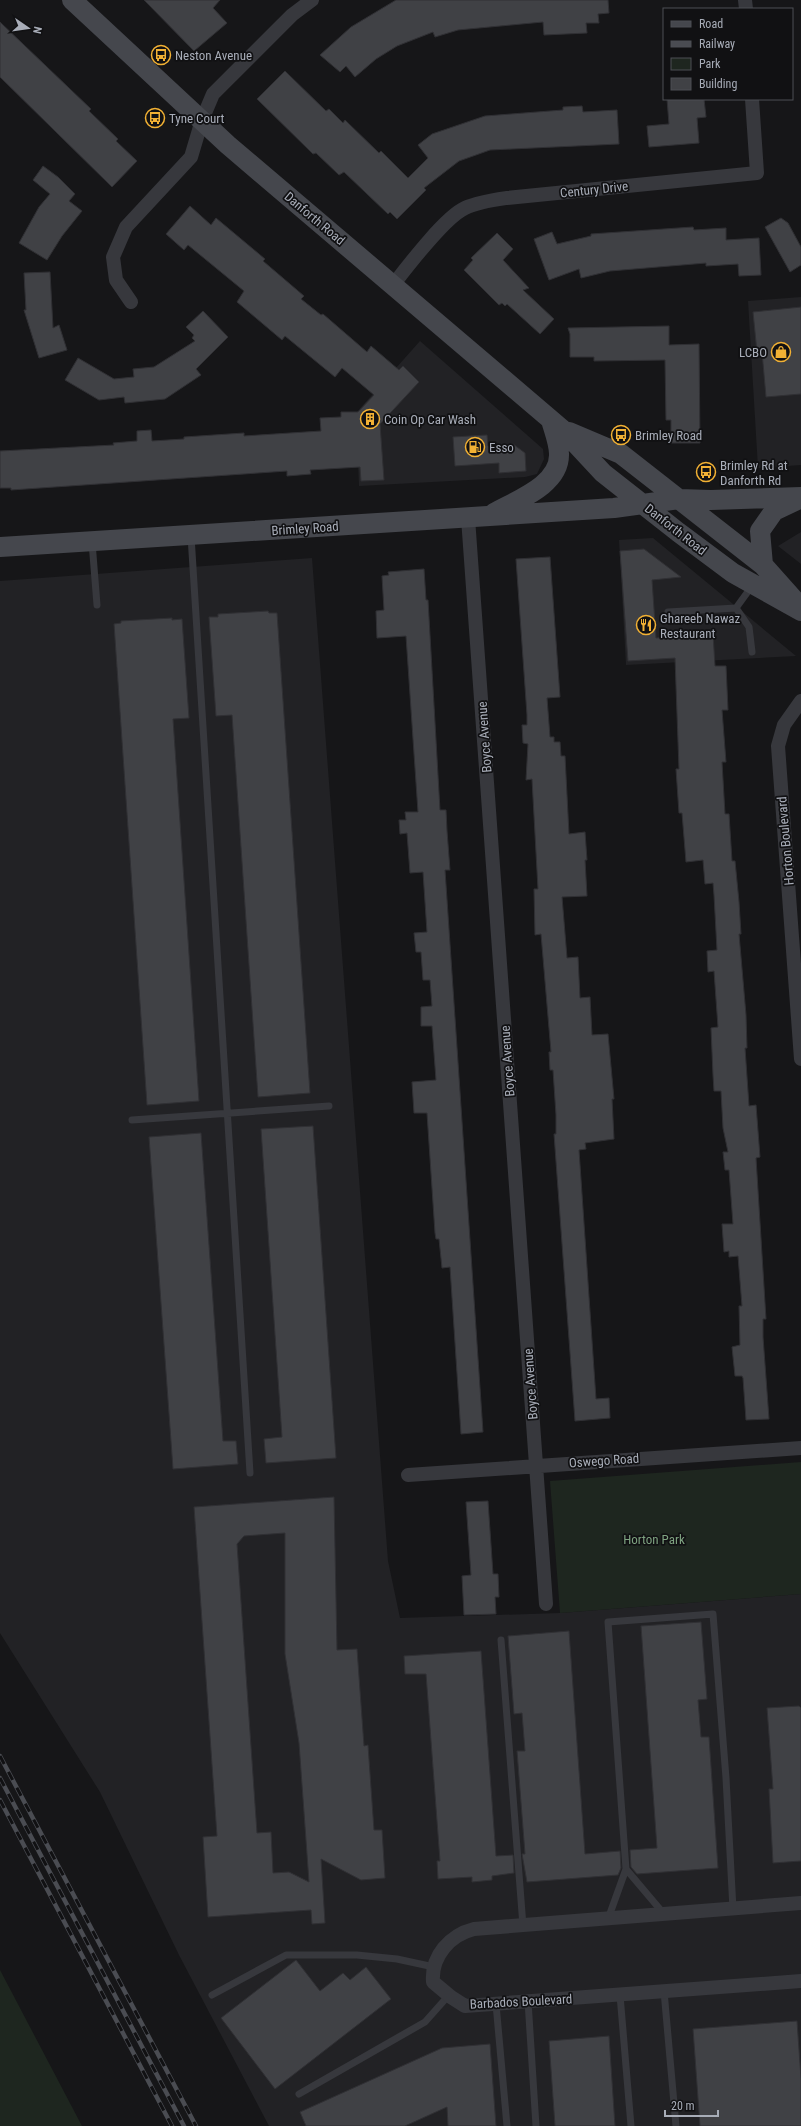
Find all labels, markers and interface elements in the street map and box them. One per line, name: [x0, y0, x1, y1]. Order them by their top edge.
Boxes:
north arrow: [8, 8, 48, 48]
legend: [663, 8, 793, 100]
text: Road: [699, 17, 723, 31]
text: N: [30, 25, 44, 35]
text: Railway: [699, 37, 735, 51]
bus stop icon: Neston Avenue: [150, 44, 172, 66]
place label: Neston Avenue: [175, 48, 252, 63]
text: Park: [699, 57, 721, 71]
text: Building: [699, 77, 737, 91]
bus stop icon: Tyne Court: [144, 107, 166, 129]
place label: Tyne Court: [169, 111, 225, 126]
street label: Century Drive: [559, 178, 629, 201]
street label: Danforth Road: [281, 189, 348, 248]
shop icon: LCBO: [770, 341, 792, 363]
place label: LCBO: [739, 345, 767, 360]
building icon: Coin Op Car Wash: [359, 408, 381, 430]
place label: Coin Op Car Wash: [384, 412, 476, 427]
bus stop icon: Brimley Road: [610, 424, 632, 446]
place label: Brimley Road: [635, 428, 702, 443]
fuel station icon: Esso: [464, 436, 486, 458]
place label: Esso: [489, 440, 514, 455]
place label: Brimley Rd at Danforth Rd: [720, 458, 788, 488]
bus stop icon: Brimley Rd at Danforth Rd: [695, 461, 717, 483]
street label: Danforth Road: [642, 501, 709, 558]
street label: Brimley Road: [271, 519, 339, 538]
place label: Ghareeb Nawaz Restaurant: [660, 611, 741, 641]
restaurant icon: Ghareeb Nawaz Restaurant: [635, 614, 657, 636]
street label: Boyce Avenue: [475, 701, 494, 773]
street label: Horton Boulevard: [774, 796, 797, 886]
street label: Boyce Avenue: [498, 1025, 517, 1097]
street label: Boyce Avenue: [521, 1348, 540, 1420]
street label: Oswego Road: [568, 1451, 640, 1470]
park label: Horton Park: [623, 1532, 685, 1547]
street label: Barbados Boulevard: [469, 1991, 573, 2012]
scale bar: [665, 2092, 718, 2118]
text: 20 m: [671, 2099, 695, 2113]

